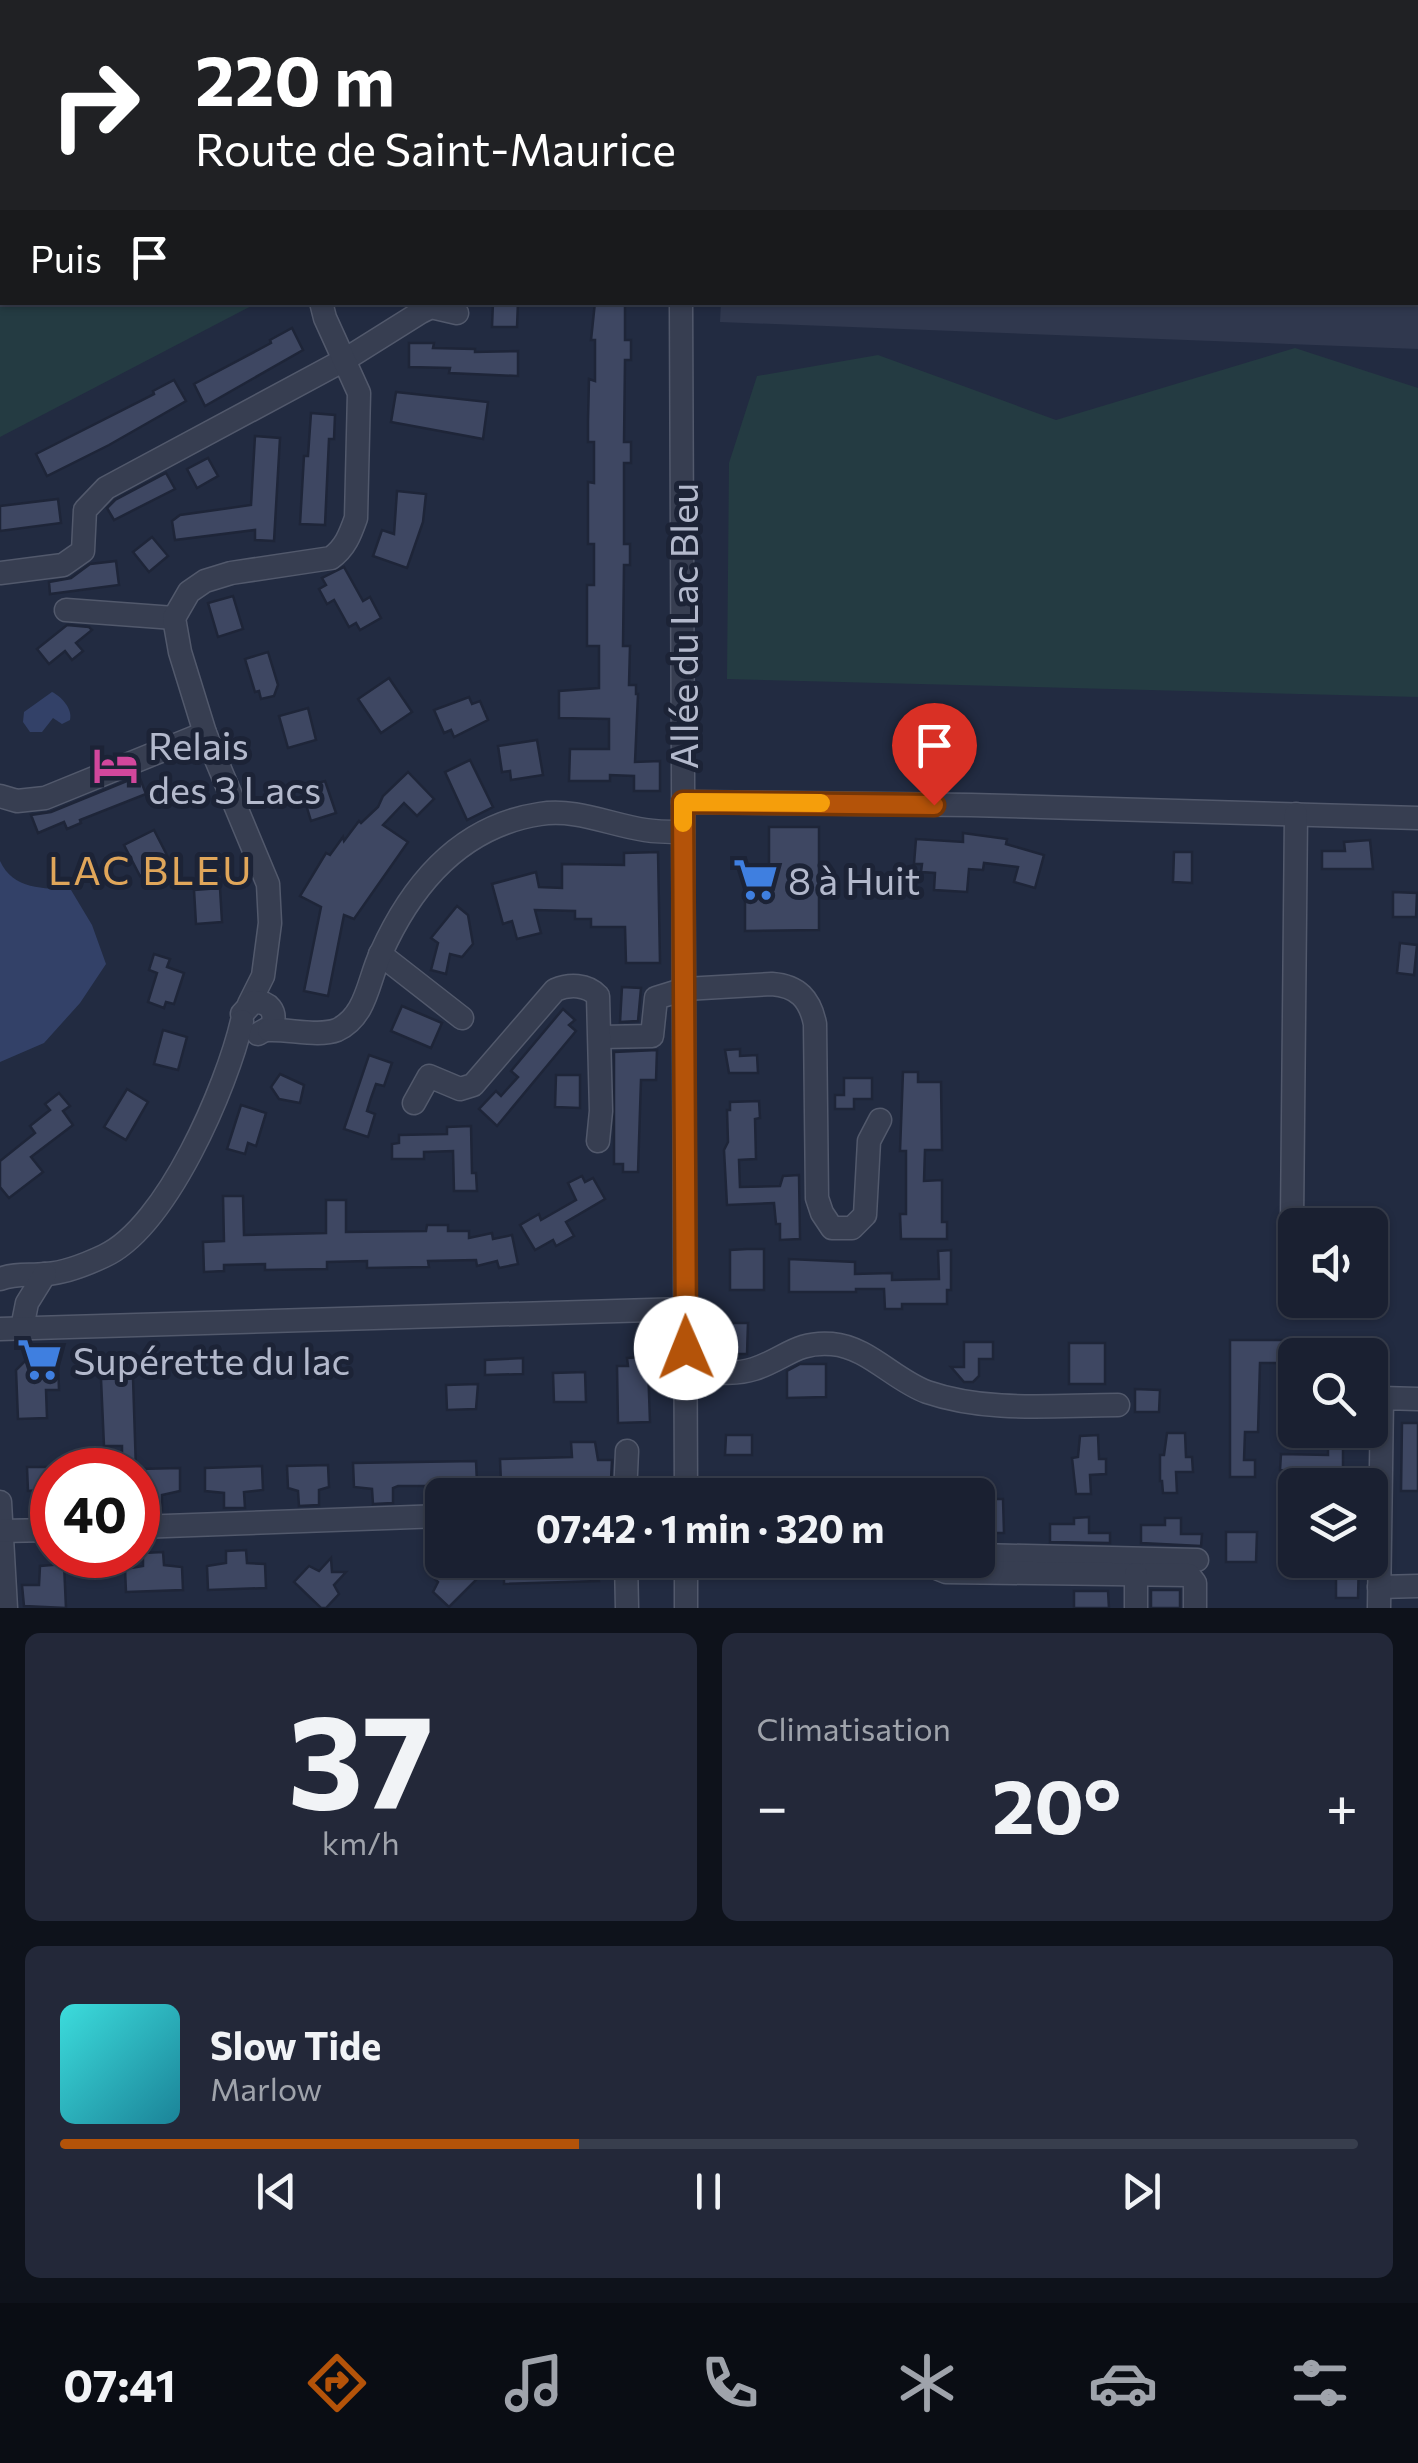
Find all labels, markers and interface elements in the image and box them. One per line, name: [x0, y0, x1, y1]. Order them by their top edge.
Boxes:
text: 220 m: [195, 35, 395, 120]
icon: right: [30, 40, 160, 170]
text: Route de Saint-Maurice: [195, 120, 676, 175]
icon: arrive: [122, 230, 177, 285]
text: Puis: [30, 234, 102, 281]
street label: Allée du Lac Bleu: [659, 483, 706, 769]
pin: [892, 703, 977, 806]
icon: arrive: [907, 718, 962, 773]
place label: Relais des 3 Lacs: [148, 721, 321, 812]
hotel icon: Relais des 3 Lacs: [91, 742, 139, 790]
district label: LAC BLEU: [48, 844, 254, 893]
supermarket icon: 8 à Huit: [731, 855, 779, 903]
place label: 8 à Huit: [788, 856, 920, 903]
map controls: [1278, 1208, 1388, 1578]
button: sound: [1278, 1208, 1388, 1318]
position arrow: [634, 1296, 738, 1400]
supermarket icon: Supérette du lac: [16, 1335, 64, 1383]
place label: Supérette du lac: [73, 1336, 350, 1383]
button: search: [1278, 1338, 1388, 1448]
speed limit sign: 40: [30, 1448, 160, 1578]
button: layers: [1278, 1468, 1388, 1578]
text: 07:42 · 1 min · 320 m: [536, 1504, 884, 1551]
text: 37: [288, 1677, 434, 1836]
text: Climatisation: [757, 1708, 951, 1748]
text: 20°: [992, 1758, 1121, 1849]
text: −: [757, 1771, 788, 1838]
text: +: [1326, 1771, 1358, 1838]
text: km/h: [322, 1822, 400, 1862]
text: Slow Tide: [210, 2021, 381, 2068]
text: Marlow: [210, 2068, 322, 2108]
icon: previous: [249, 2164, 304, 2219]
icon: pause: [681, 2164, 736, 2219]
icon: next: [1114, 2164, 1169, 2219]
icon: directions: [302, 2348, 372, 2418]
icon: music: [499, 2348, 569, 2418]
icon: phone: [695, 2348, 765, 2418]
icon: climate: [892, 2348, 962, 2418]
icon: car: [1088, 2348, 1158, 2418]
icon: filters: [1285, 2348, 1355, 2418]
text: 07:41: [63, 2356, 176, 2411]

